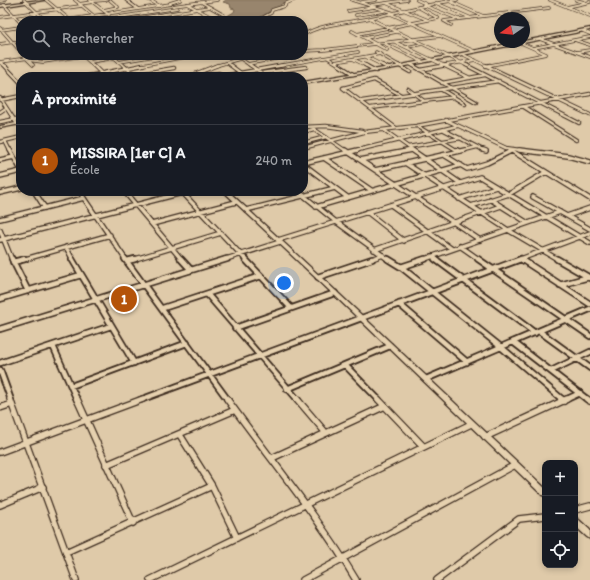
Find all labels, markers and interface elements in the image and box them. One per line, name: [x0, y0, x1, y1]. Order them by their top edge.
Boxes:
north arrow: [494, 12, 530, 48]
search box: [16, 16, 308, 60]
icon: search: [30, 27, 52, 49]
text: Rechercher: [62, 29, 134, 47]
text: À proximité: [32, 88, 117, 108]
text: MISSIRA [1er C] A: [70, 144, 185, 162]
text: 1: [42, 153, 48, 168]
text: 240 m: [255, 153, 292, 168]
text: École: [70, 162, 100, 177]
your location: [274, 273, 294, 293]
pin: 1: [111, 284, 137, 314]
map controls: [542, 460, 578, 568]
button: +: [542, 460, 578, 496]
button: −: [542, 496, 578, 532]
button: locate: [542, 532, 578, 568]

